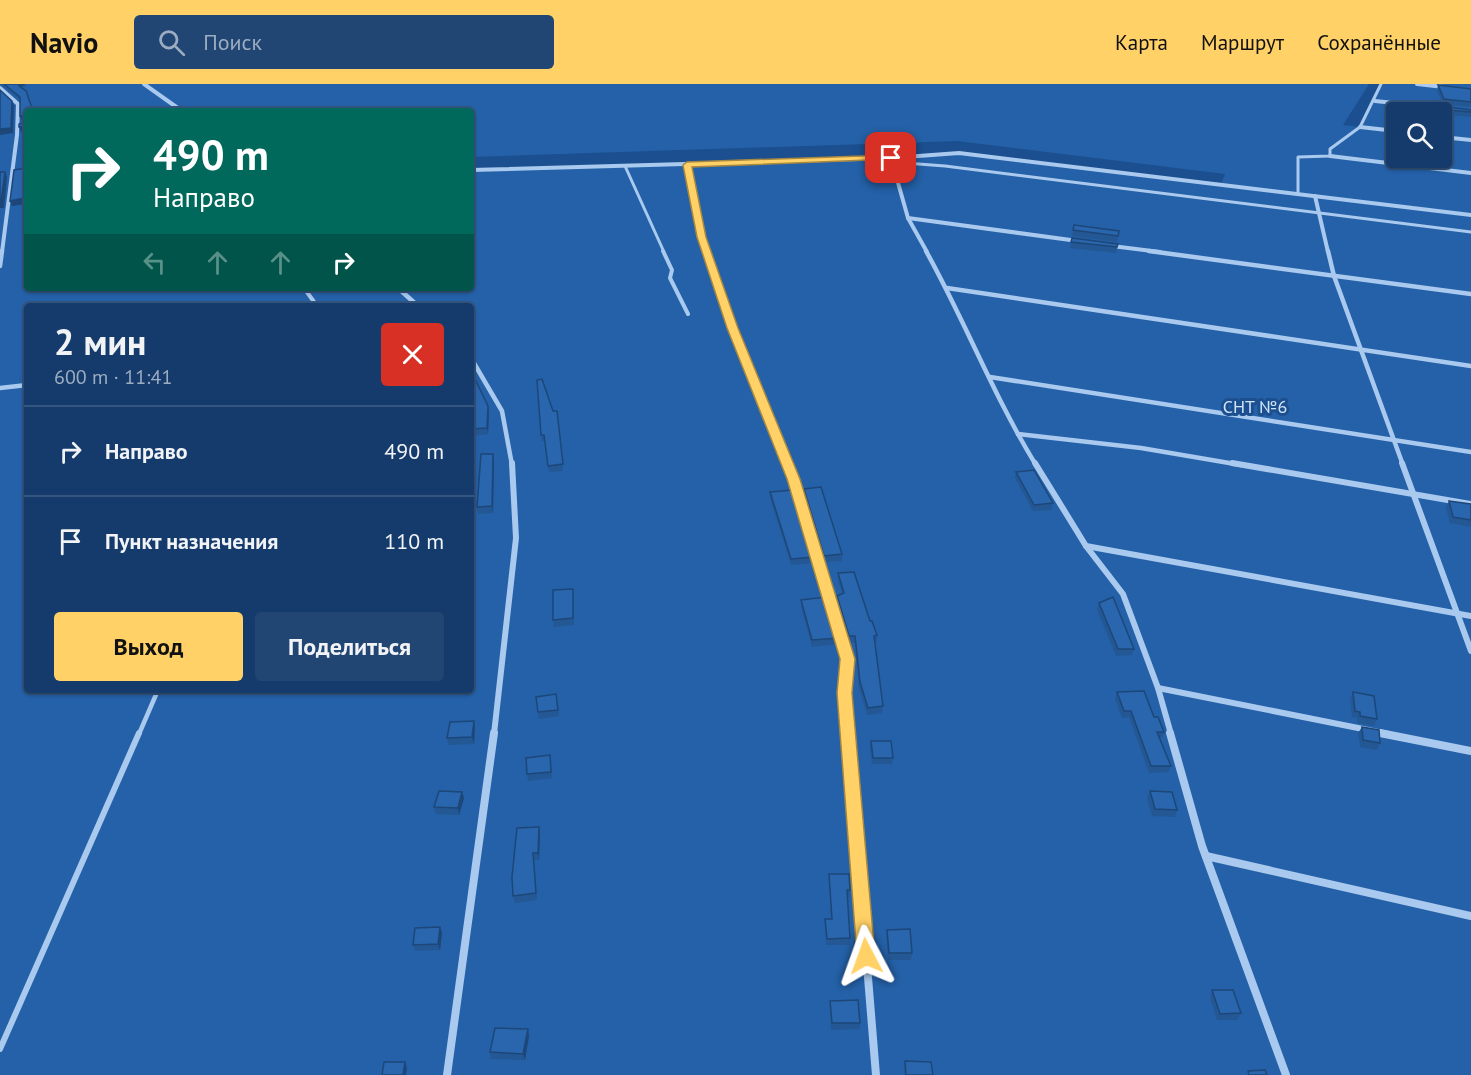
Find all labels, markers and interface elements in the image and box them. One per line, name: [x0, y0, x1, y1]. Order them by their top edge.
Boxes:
search box: [134, 15, 554, 69]
text: Navio: [30, 24, 98, 61]
icon: search: [155, 26, 188, 59]
text: Поиск: [203, 28, 262, 56]
text: Карта: [1115, 29, 1168, 56]
text: Маршрут: [1201, 29, 1284, 56]
text: Сохранённые: [1317, 29, 1441, 56]
map controls: [1386, 102, 1452, 168]
button: search: [1386, 102, 1452, 168]
text: 490 m: [153, 127, 269, 182]
icon: right: [54, 132, 132, 210]
pin: [865, 132, 916, 183]
icon: arrive: [874, 141, 907, 174]
text: Направо: [153, 180, 255, 214]
icon: left: [138, 246, 171, 279]
icon: ahead: [201, 246, 234, 279]
icon: ahead: [264, 246, 297, 279]
icon: right: [327, 246, 360, 279]
text: 2 мин: [54, 318, 146, 365]
button: close: [381, 323, 444, 386]
text: 600 m · 11:41: [54, 364, 172, 390]
park label: СНТ №6: [1223, 395, 1287, 418]
icon: right: [54, 435, 87, 468]
text: Направо: [105, 437, 188, 465]
text: 490 m: [384, 437, 444, 465]
icon: arrive: [54, 525, 87, 558]
text: Пункт назначения: [105, 527, 278, 555]
text: 110 m: [384, 527, 444, 555]
button: Выход: [54, 612, 243, 681]
button: Поделиться: [255, 612, 444, 681]
position arrow: [834, 924, 898, 988]

